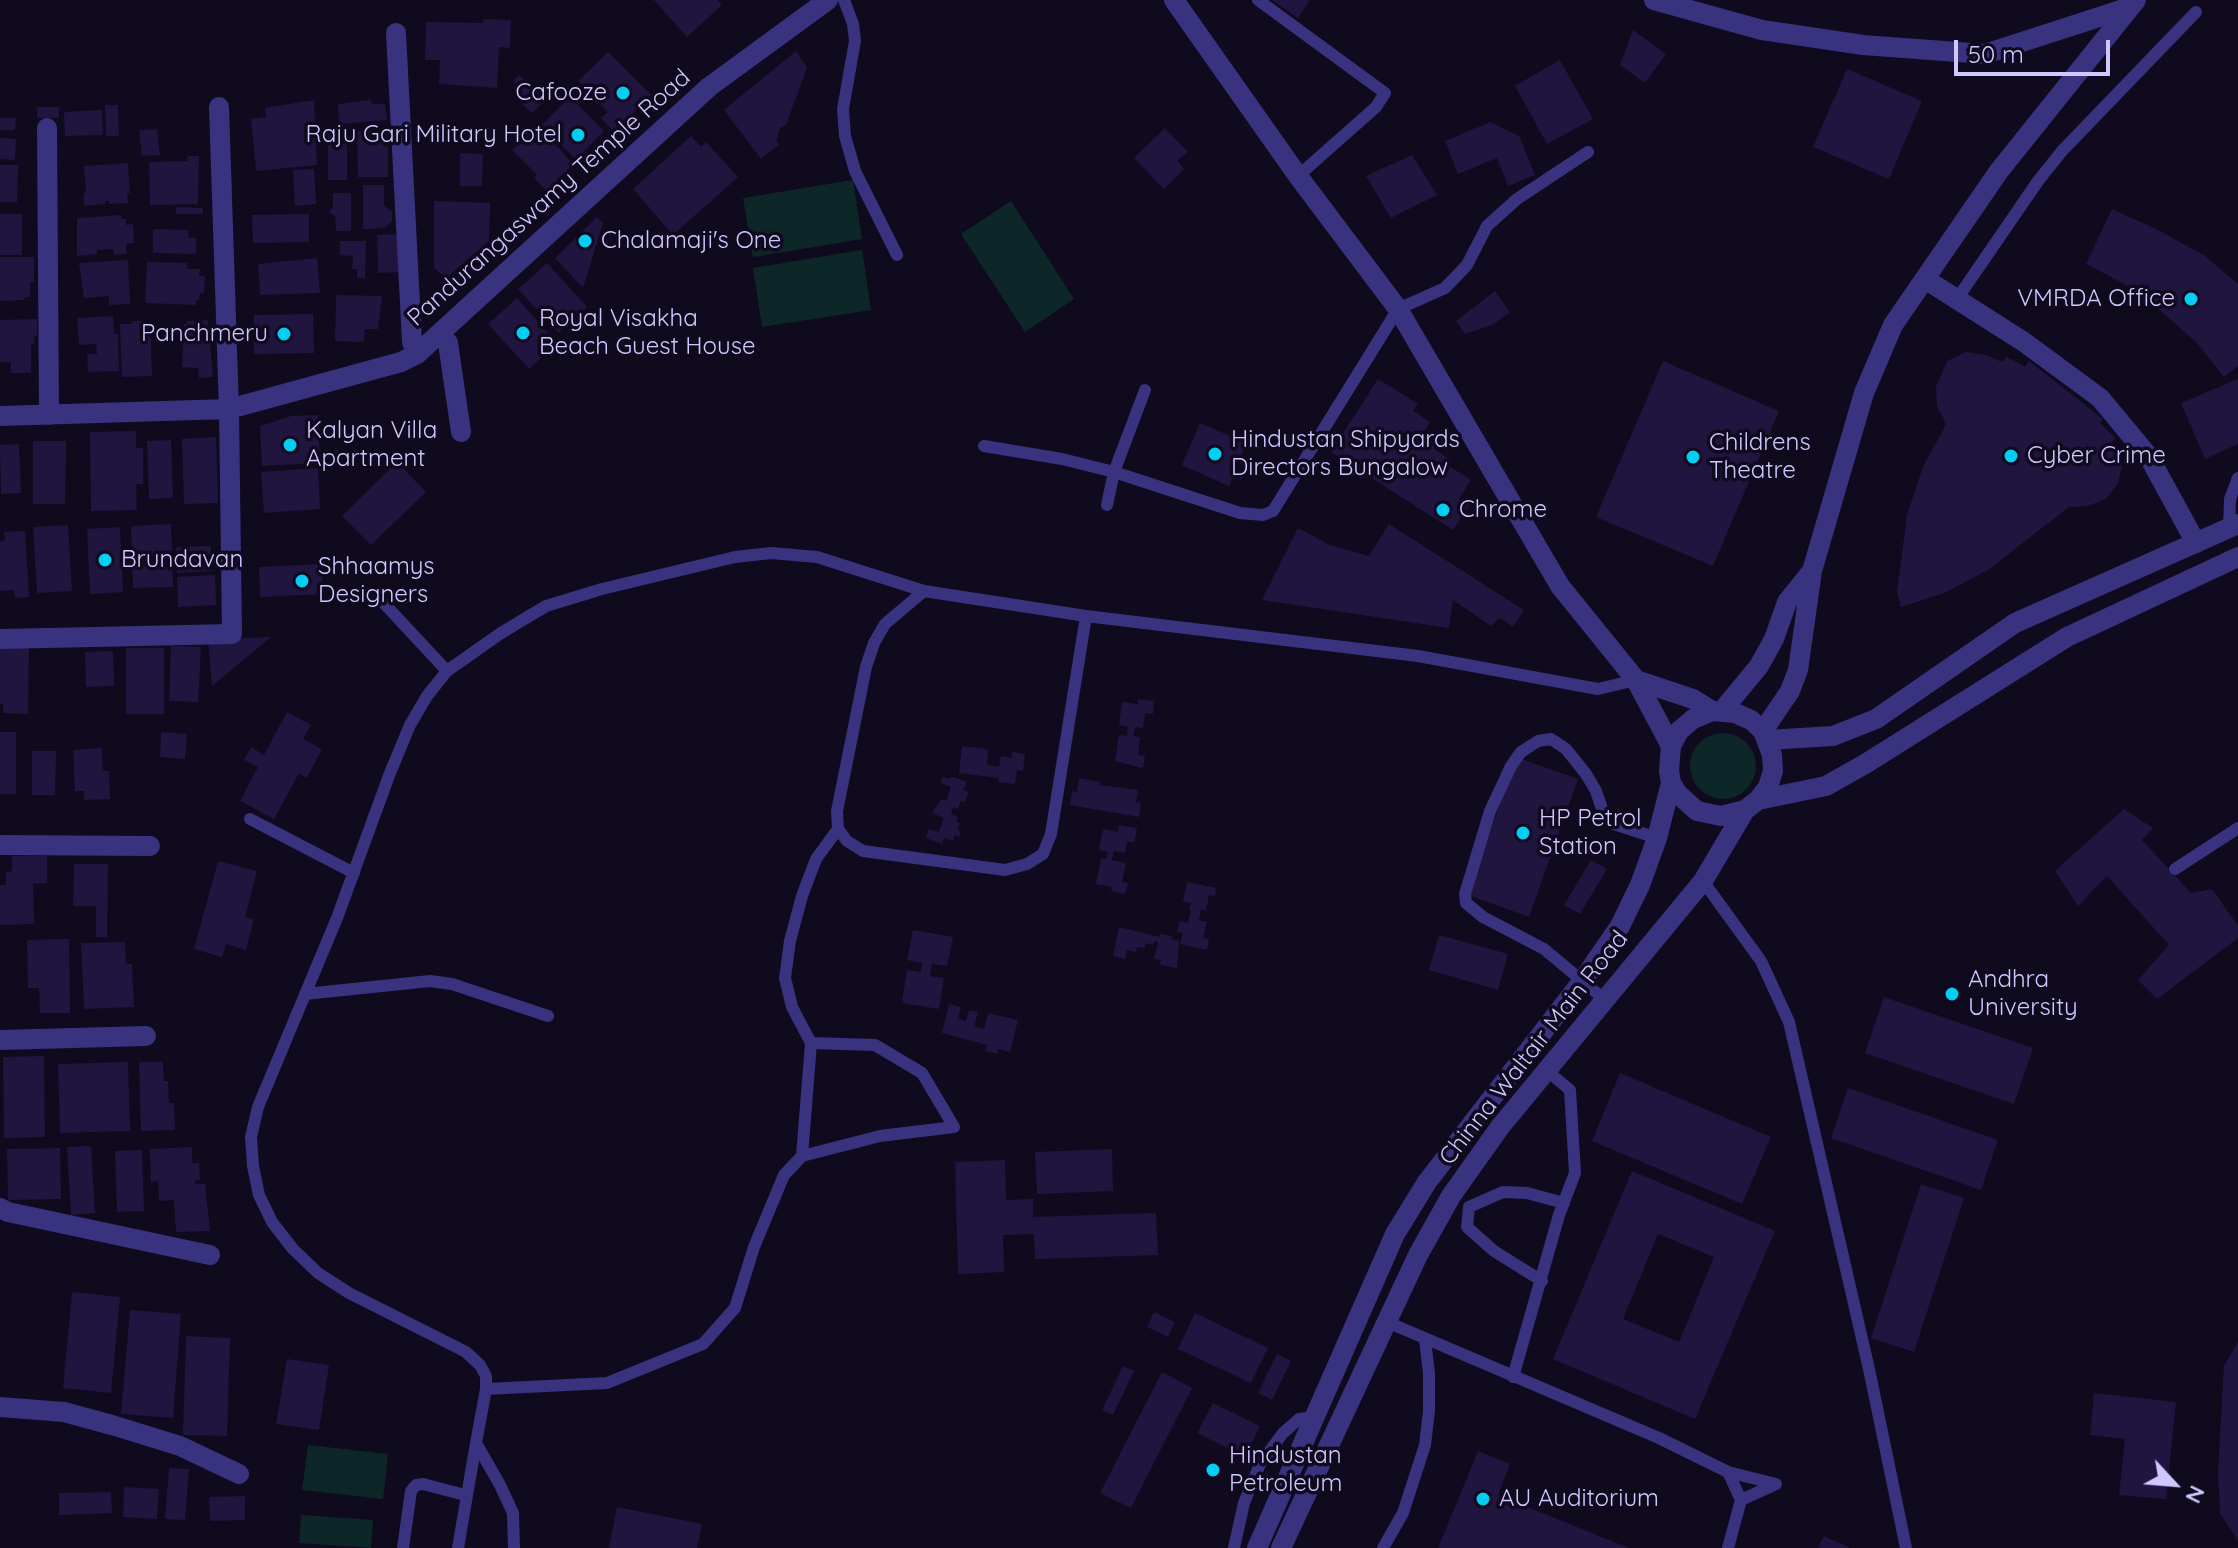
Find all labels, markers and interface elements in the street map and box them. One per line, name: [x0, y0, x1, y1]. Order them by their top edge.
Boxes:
scale bar: [1958, 24, 2114, 74]
text: 50 m: [1968, 39, 2024, 69]
street label: Pandurangaswamy Temple Road: [402, 63, 696, 333]
place label: Cafooze: [515, 79, 607, 107]
marker: Cafooze: [614, 84, 632, 102]
place label: Raju Gari Military Hotel: [305, 121, 562, 149]
marker: Raju Gari Military Hotel: [569, 126, 587, 144]
place label: Chalamaji's One: [601, 227, 781, 255]
marker: Chalamaji's One: [576, 232, 594, 250]
place label: VMRDA Office: [2017, 285, 2175, 313]
marker: VMRDA Office: [2182, 290, 2200, 308]
place label: Royal Visakha Beach Guest House: [539, 305, 756, 361]
place label: Panchmeru: [141, 320, 268, 348]
marker: Royal Visakha Beach Guest House: [514, 324, 532, 342]
marker: Panchmeru: [275, 325, 293, 343]
place label: Kalyan Villa Apartment: [306, 417, 437, 473]
place label: Hindustan Shipyards Directors Bungalow: [1231, 426, 1460, 482]
place label: Childrens Theatre: [1709, 429, 1811, 485]
marker: Kalyan Villa Apartment: [281, 436, 299, 454]
place label: Cyber Crime: [2027, 442, 2166, 470]
marker: Hindustan Shipyards Directors Bungalow: [1206, 445, 1224, 463]
marker: Cyber Crime: [2002, 447, 2020, 465]
marker: Childrens Theatre: [1684, 448, 1702, 466]
place label: Chrome: [1459, 496, 1547, 524]
marker: Chrome: [1434, 501, 1452, 519]
place label: Brundavan: [121, 546, 243, 574]
marker: Brundavan: [96, 551, 114, 569]
place label: Shhaamys Designers: [318, 553, 434, 609]
marker: Shhaamys Designers: [293, 572, 311, 590]
place label: HP Petrol Station: [1539, 805, 1642, 861]
marker: HP Petrol Station: [1514, 824, 1532, 842]
street label: Chinna Waltair Main Road: [1434, 925, 1634, 1171]
place label: Andhra University: [1968, 966, 2078, 1022]
marker: Andhra University: [1943, 985, 1961, 1003]
place label: Hindustan Petroleum: [1229, 1442, 1342, 1498]
north arrow: [2134, 1444, 2214, 1524]
marker: Hindustan Petroleum: [1204, 1461, 1222, 1479]
text: N: [2179, 1481, 2212, 1508]
place label: AU Auditorium: [1499, 1485, 1659, 1513]
marker: AU Auditorium: [1474, 1490, 1492, 1508]

